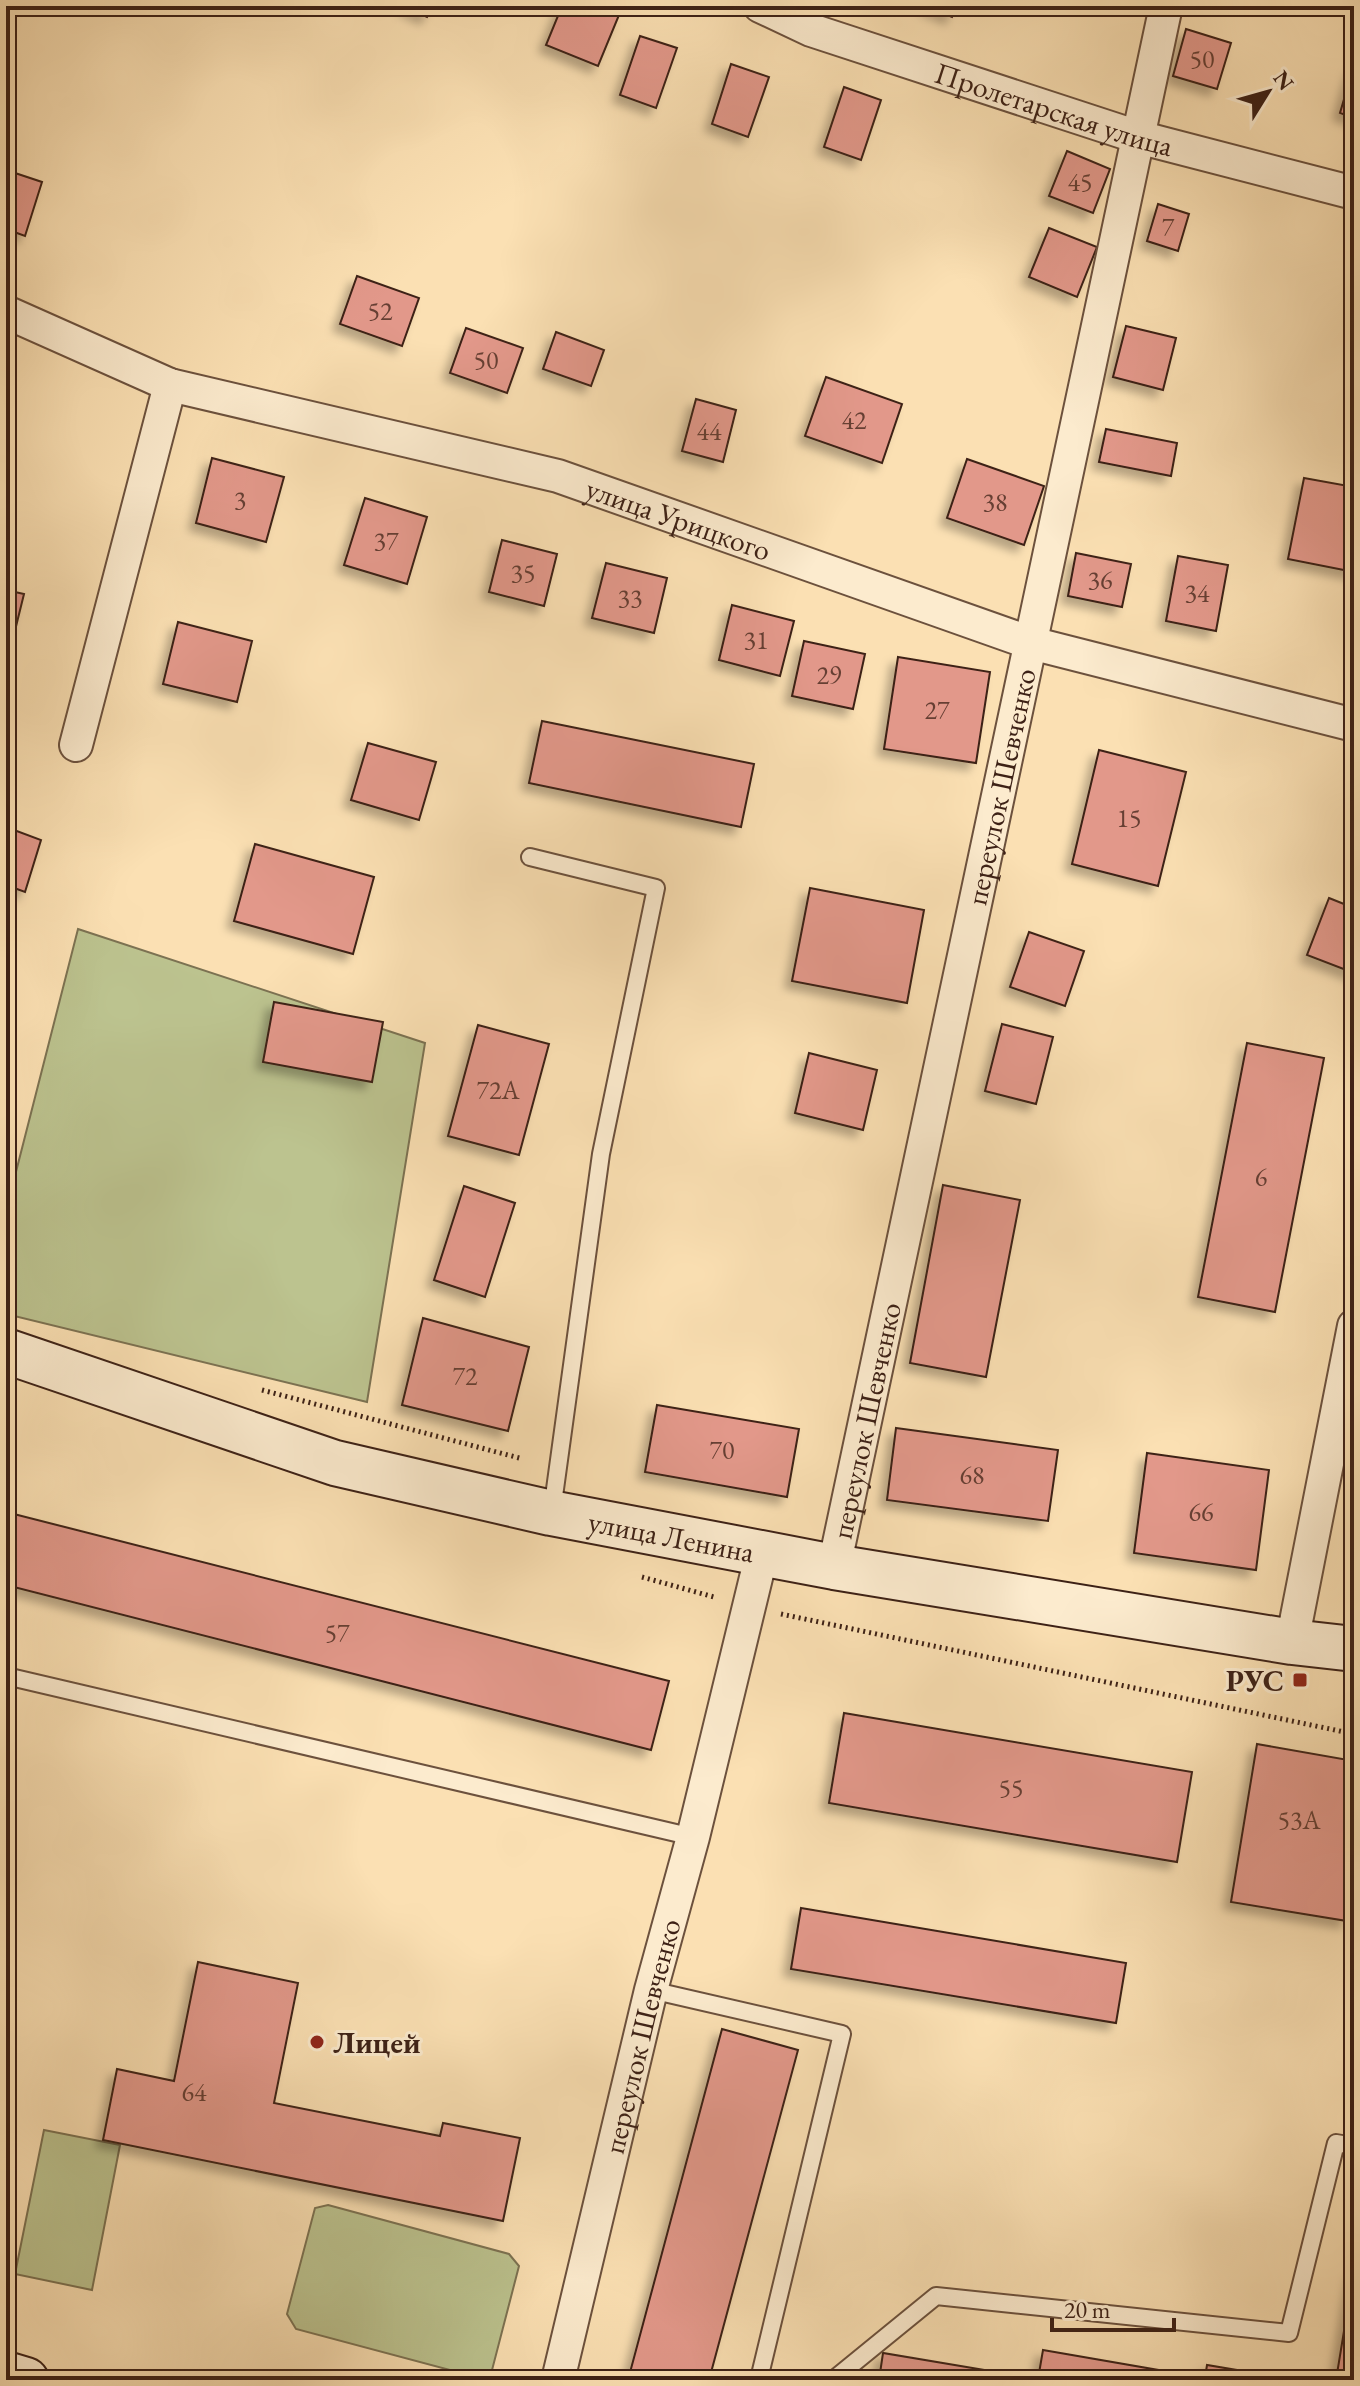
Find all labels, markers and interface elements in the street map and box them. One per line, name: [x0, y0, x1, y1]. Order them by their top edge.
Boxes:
house number: 50: [1190, 42, 1214, 76]
street label: Пролетарская улица: [930, 52, 1177, 165]
north arrow: [1228, 52, 1308, 132]
text: N: [1267, 64, 1301, 96]
house number: 45: [1068, 165, 1092, 199]
house number: 7: [1162, 210, 1175, 244]
house number: 52: [368, 294, 393, 328]
house number: 50: [474, 343, 498, 377]
house number: 42: [842, 403, 867, 437]
house number: 44: [697, 414, 722, 448]
street label: улица Урицкого: [581, 468, 776, 569]
house number: 3: [234, 483, 246, 517]
house number: 38: [983, 485, 1007, 519]
house number: 37: [374, 524, 399, 558]
house number: 35: [511, 556, 535, 590]
house number: 36: [1088, 563, 1112, 597]
house number: 34: [1185, 576, 1210, 610]
house number: 33: [618, 581, 642, 615]
house number: 31: [744, 623, 768, 657]
house number: 29: [817, 658, 842, 692]
street label: переулок Шевченко: [956, 665, 1044, 908]
house number: 27: [925, 693, 950, 727]
house number: 15: [1117, 801, 1141, 835]
house number: 72А: [477, 1073, 520, 1107]
house number: 6: [1255, 1160, 1267, 1194]
street label: переулок Шевченко: [821, 1299, 909, 1542]
house number: 72: [453, 1359, 478, 1393]
house number: 70: [710, 1433, 734, 1467]
house number: 68: [960, 1458, 984, 1492]
house number: 66: [1189, 1495, 1213, 1529]
street label: улица Ленина: [585, 1501, 758, 1571]
house number: 57: [325, 1616, 350, 1650]
place label: РУС: [1226, 1661, 1284, 1700]
marker: РУС: [1291, 1671, 1309, 1689]
house number: 55: [999, 1771, 1023, 1805]
house number: 53А: [1278, 1803, 1321, 1837]
street label: переулок Шевченко: [593, 1914, 689, 2157]
place label: Лицей: [333, 2023, 421, 2062]
marker: Лицей: [308, 2033, 326, 2051]
house number: 64: [182, 2075, 207, 2109]
scale bar: [1052, 2282, 1174, 2332]
text: 20 m: [1064, 2294, 1111, 2325]

